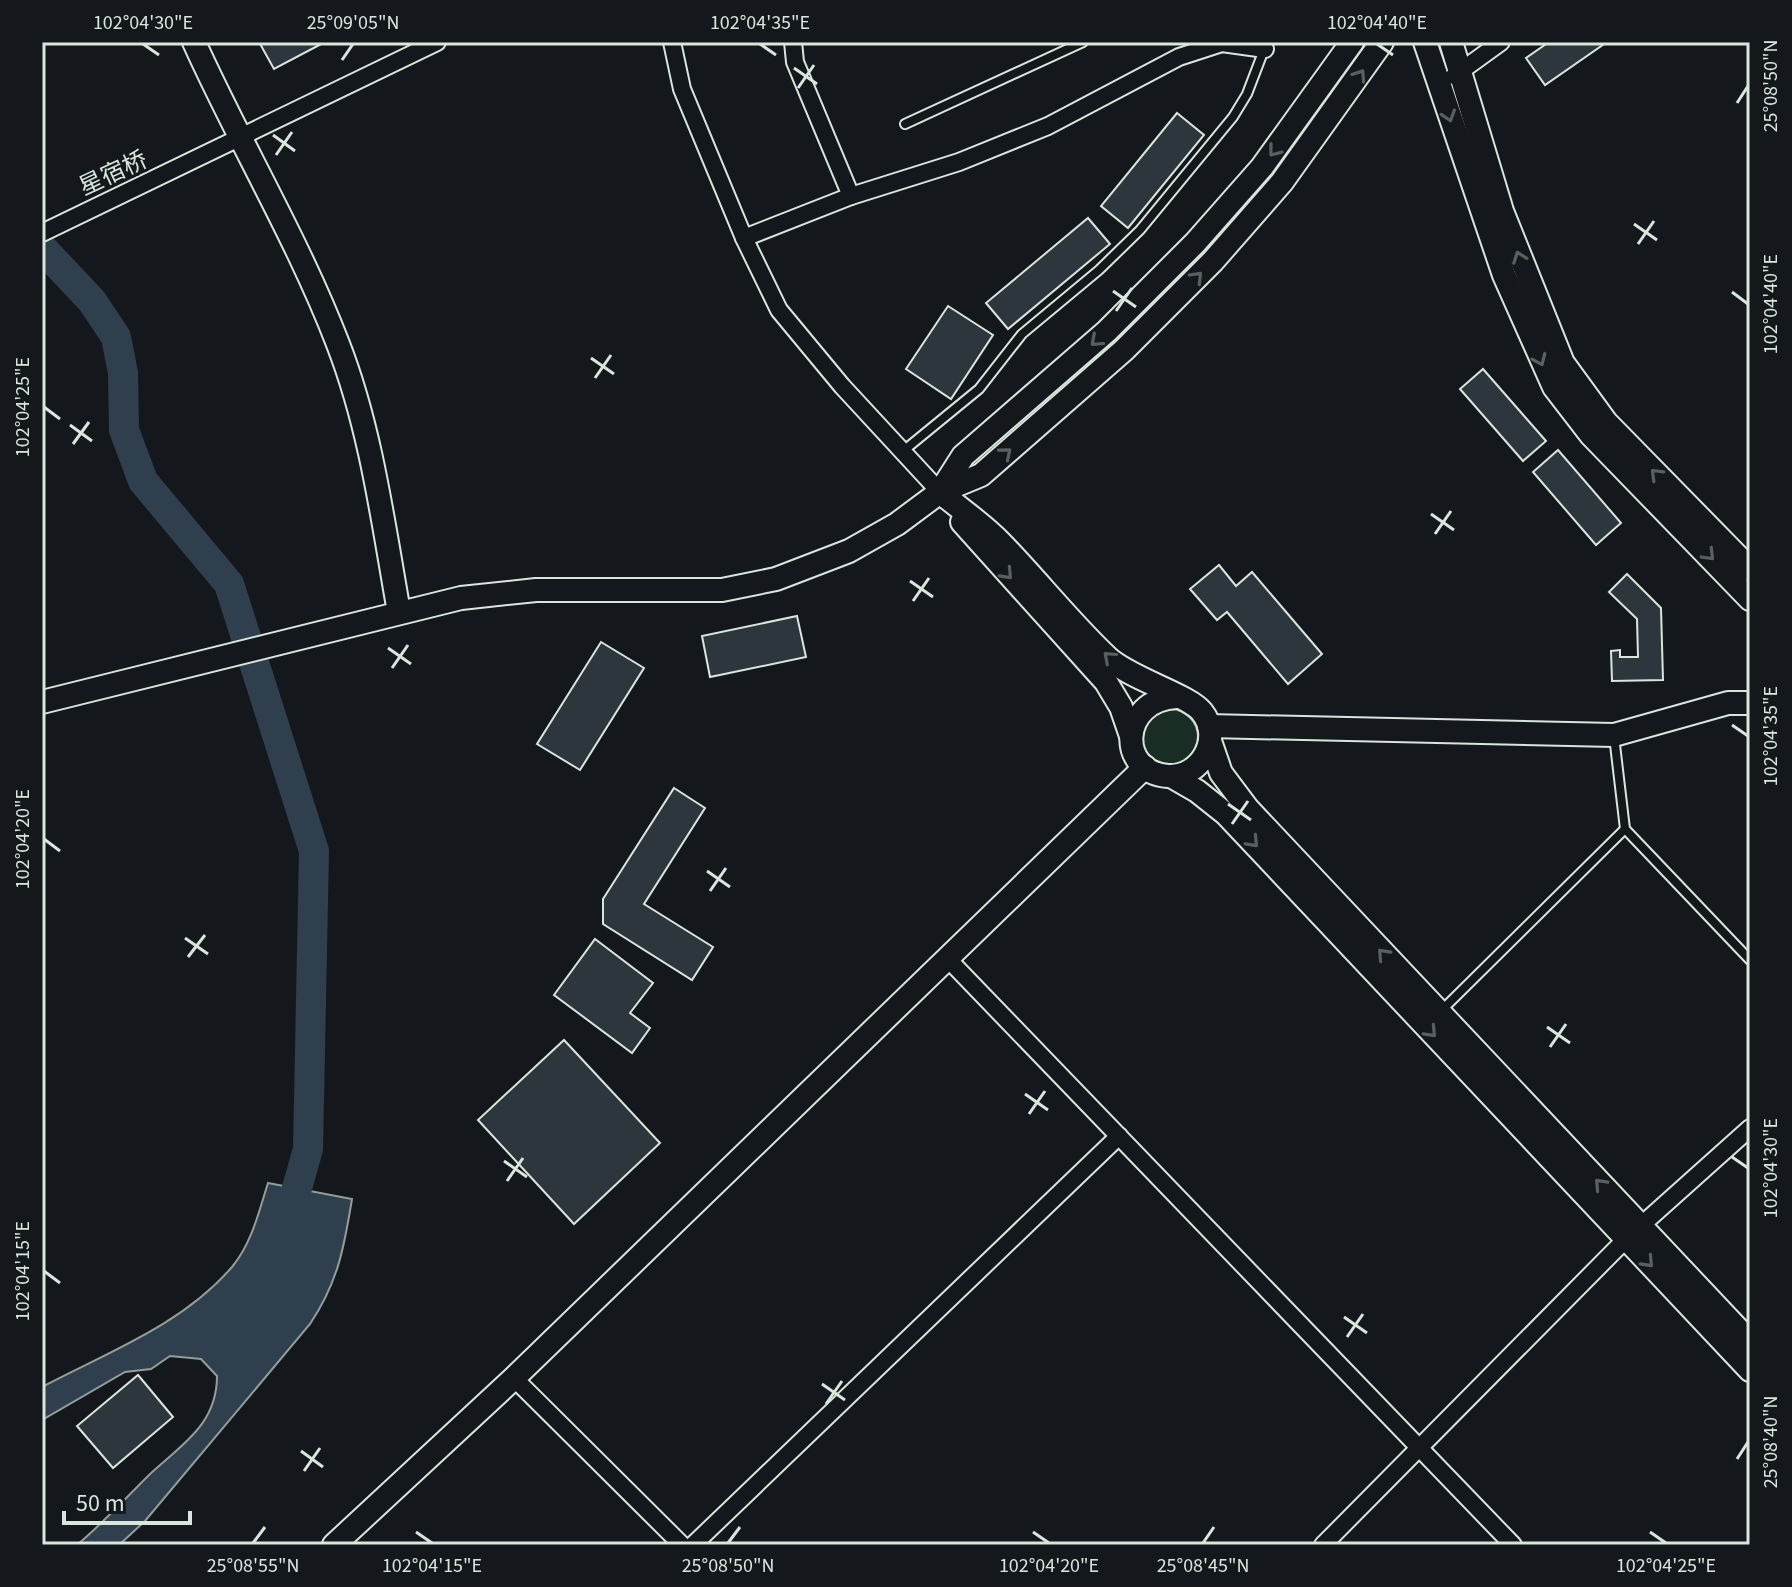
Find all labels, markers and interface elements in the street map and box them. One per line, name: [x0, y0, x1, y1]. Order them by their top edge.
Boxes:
text: 102°04'30"E: [93, 9, 193, 37]
text: 25°09'05"N: [307, 9, 399, 37]
text: 102°04'35"E: [710, 9, 810, 37]
text: 102°04'40"E: [1327, 9, 1427, 37]
text: 25°08'50"N: [1757, 40, 1785, 132]
one-way arrow: [1350, 69, 1365, 83]
one-way arrow: [1440, 108, 1456, 122]
street label: 星宿桥: [73, 142, 153, 205]
one-way arrow: [1270, 142, 1284, 157]
one-way arrow: [1512, 251, 1529, 265]
text: 102°04'40"E: [1757, 254, 1785, 354]
one-way arrow: [1188, 272, 1203, 286]
one-way arrow: [1091, 331, 1106, 345]
one-way arrow: [1530, 352, 1546, 366]
text: 102°04'25"E: [9, 357, 37, 457]
one-way arrow: [997, 448, 1011, 463]
one-way arrow: [1651, 468, 1666, 483]
one-way arrow: [1699, 546, 1713, 561]
one-way arrow: [997, 565, 1011, 580]
one-way arrow: [1104, 653, 1119, 667]
text: 102°04'35"E: [1757, 686, 1785, 786]
text: 102°04'20"E: [9, 789, 37, 889]
one-way arrow: [1243, 833, 1257, 848]
one-way arrow: [1378, 949, 1393, 963]
one-way arrow: [1421, 1023, 1436, 1037]
text: 102°04'30"E: [1757, 1118, 1785, 1218]
one-way arrow: [1595, 1179, 1610, 1193]
text: 102°04'15"E: [9, 1221, 37, 1321]
one-way arrow: [1638, 1252, 1652, 1267]
text: 25°08'40"N: [1757, 1396, 1785, 1488]
scale bar: [64, 1475, 190, 1525]
text: 50 m: [76, 1486, 125, 1521]
text: 25°08'55"N: [207, 1552, 299, 1580]
text: 102°04'15"E: [382, 1552, 482, 1580]
text: 25°08'50"N: [682, 1552, 774, 1580]
text: 102°04'20"E: [999, 1552, 1099, 1580]
text: 25°08'45"N: [1157, 1552, 1249, 1580]
text: 102°04'25"E: [1616, 1552, 1716, 1580]

